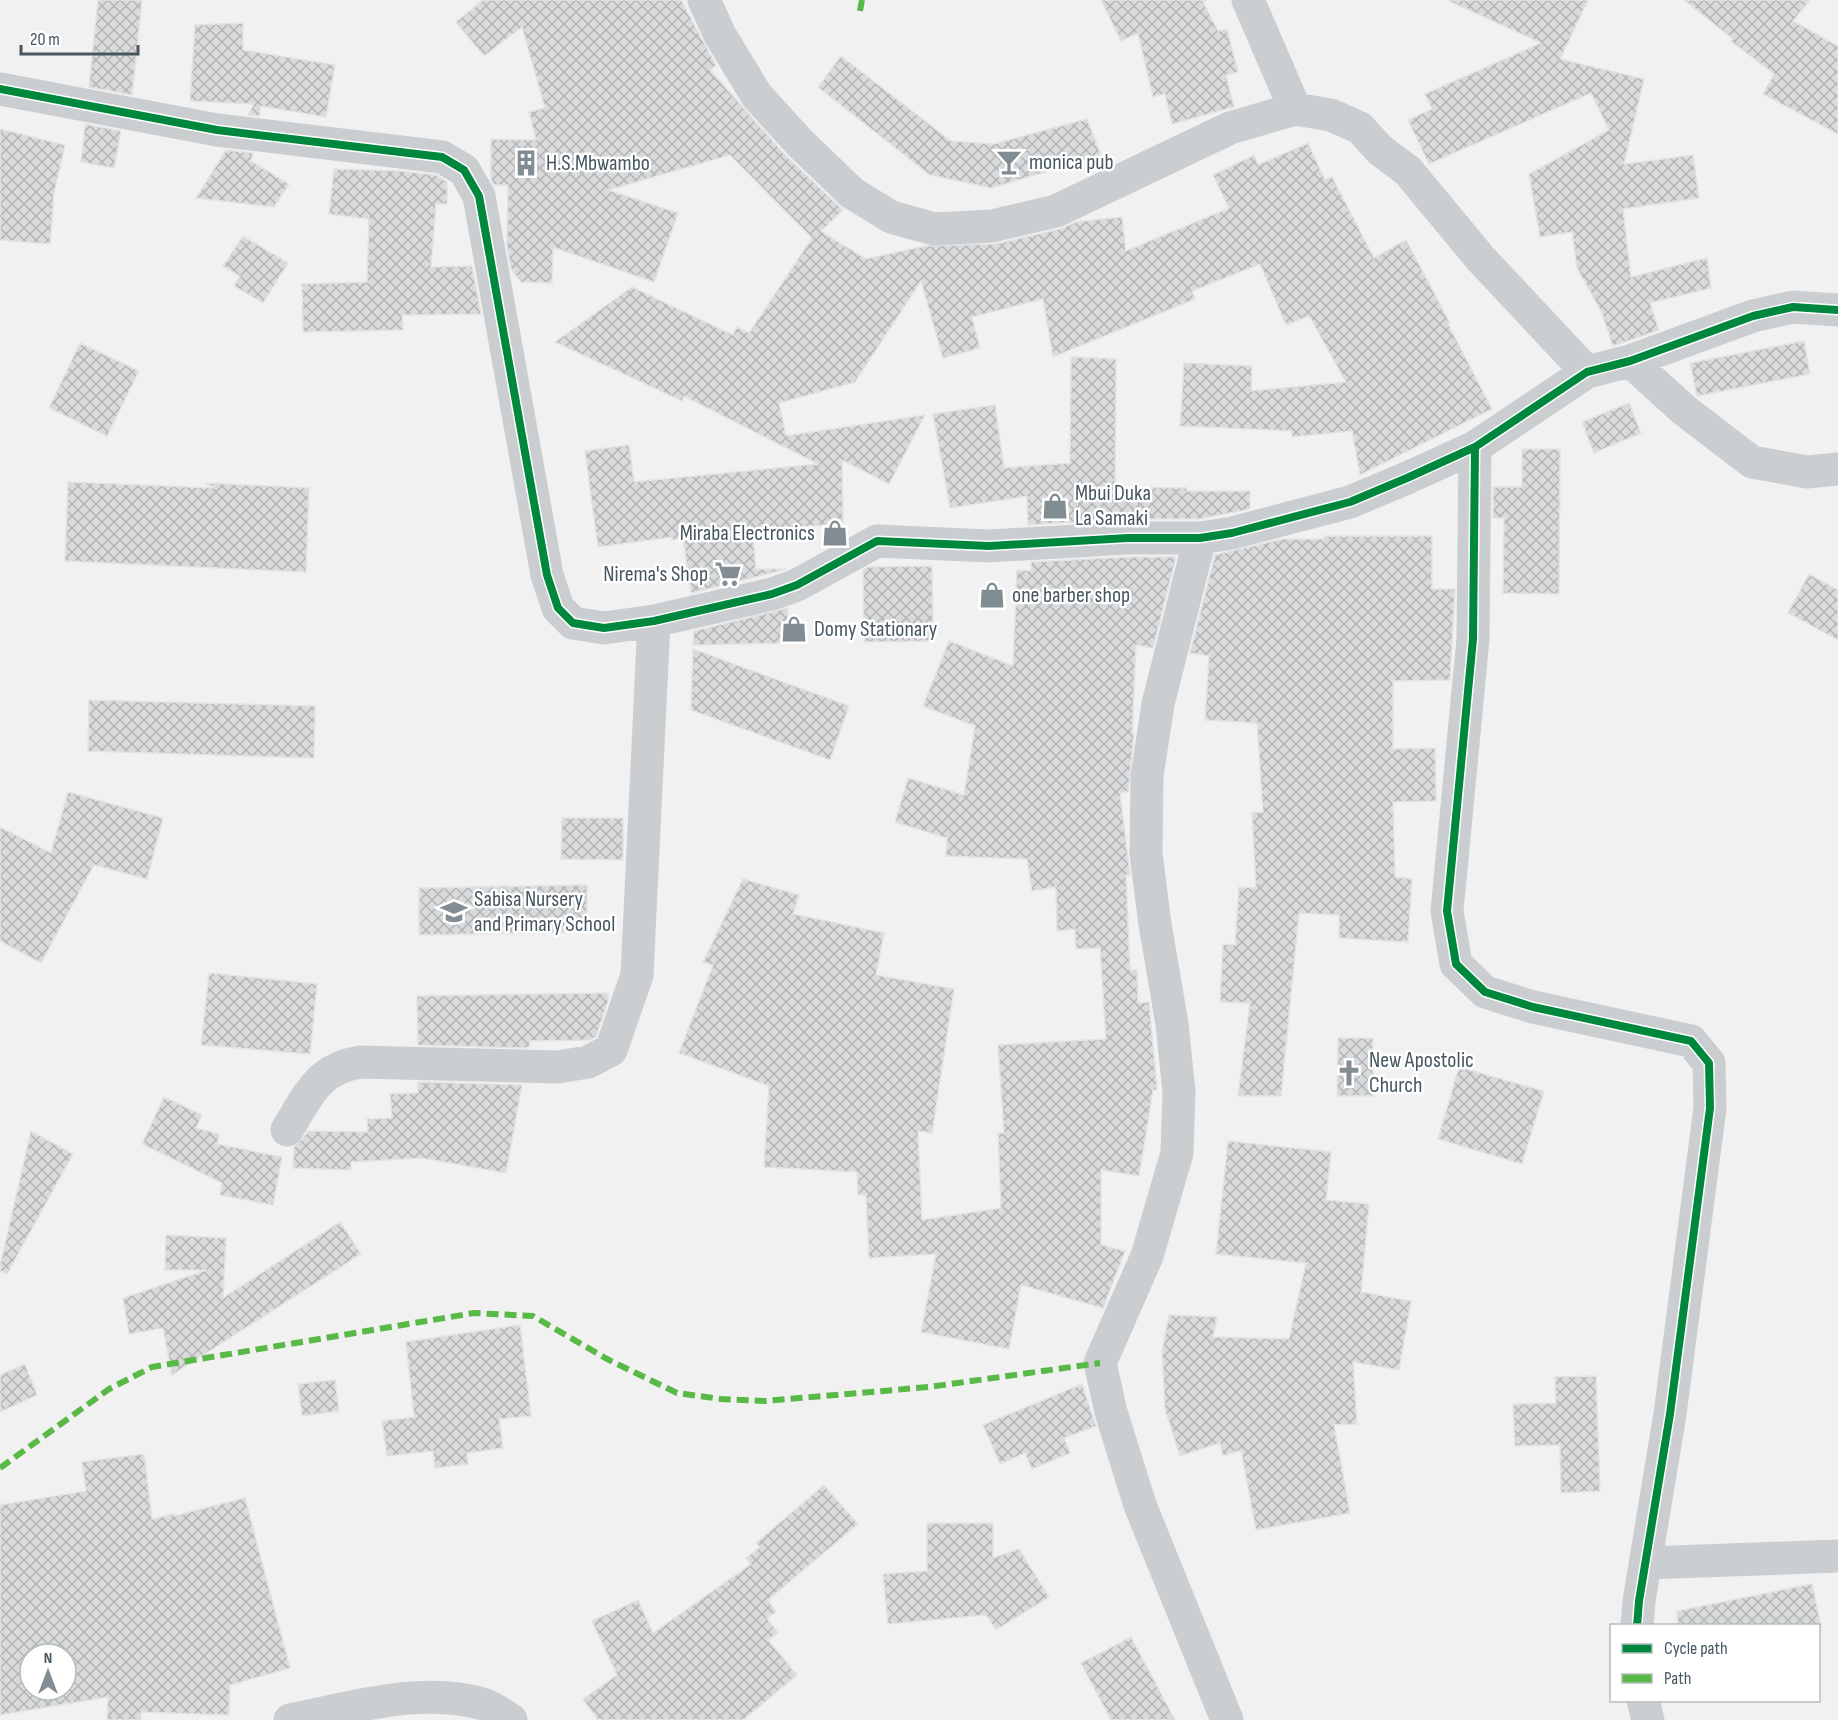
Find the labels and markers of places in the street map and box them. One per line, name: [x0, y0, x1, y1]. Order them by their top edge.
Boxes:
bar icon: monica pub: [994, 147, 1024, 177]
building icon: H.S.Mbwambo: [511, 148, 541, 178]
place label: monica pub: [1029, 149, 1114, 176]
place label: H.S.Mbwambo: [546, 150, 650, 177]
place label: Mbui Duka La Samaki: [1075, 480, 1151, 532]
shop icon: Mbui Duka La Samaki: [1040, 491, 1070, 521]
shop icon: Miraba Electronics: [820, 518, 850, 548]
place label: Miraba Electronics: [680, 520, 815, 547]
supermarket icon: Nirema's Shop: [713, 559, 743, 589]
place label: Nirema's Shop: [603, 561, 708, 588]
shop icon: one barber shop: [977, 580, 1007, 610]
place label: one barber shop: [1012, 582, 1130, 609]
shop icon: Domy Stationary: [779, 614, 809, 644]
place label: Domy Stationary: [814, 616, 938, 643]
place label: Sabisa Nursery and Primary School: [474, 886, 615, 938]
school or university icon: Sabisa Nursery and Primary School: [439, 897, 469, 927]
place label: New Apostolic Church: [1369, 1047, 1474, 1099]
church icon: New Apostolic Church: [1334, 1058, 1364, 1088]

